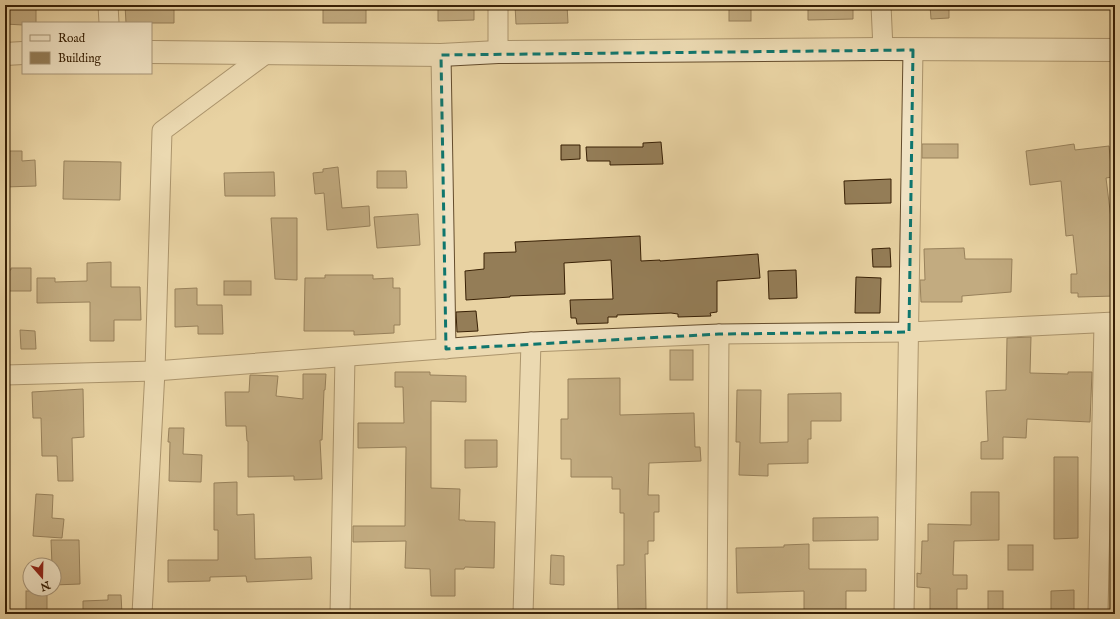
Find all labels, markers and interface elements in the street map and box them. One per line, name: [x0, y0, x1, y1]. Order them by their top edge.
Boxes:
legend: [22, 22, 152, 74]
text: Road: [58, 31, 86, 46]
text: Building: [58, 51, 102, 66]
north arrow: [22, 557, 62, 597]
text: N: [38, 577, 53, 594]

